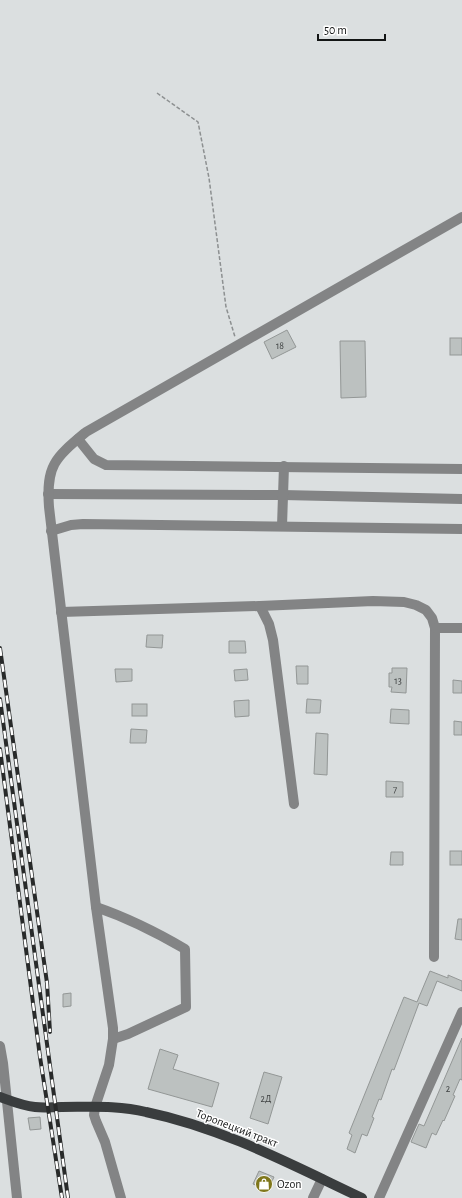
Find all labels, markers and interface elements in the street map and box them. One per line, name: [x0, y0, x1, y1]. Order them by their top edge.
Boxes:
scale bar: [318, 16, 385, 42]
text: 50 m: [324, 24, 347, 36]
house number: 18: [276, 341, 284, 351]
house number: 13: [394, 676, 402, 686]
house number: 7: [393, 785, 397, 795]
house number: 2: [446, 1084, 451, 1094]
house number: 2Д: [260, 1094, 272, 1104]
street label: Торопецкий тракт: [195, 1107, 280, 1149]
shop icon: Ozon: [254, 1174, 274, 1194]
place label: Ozon: [277, 1178, 301, 1190]

